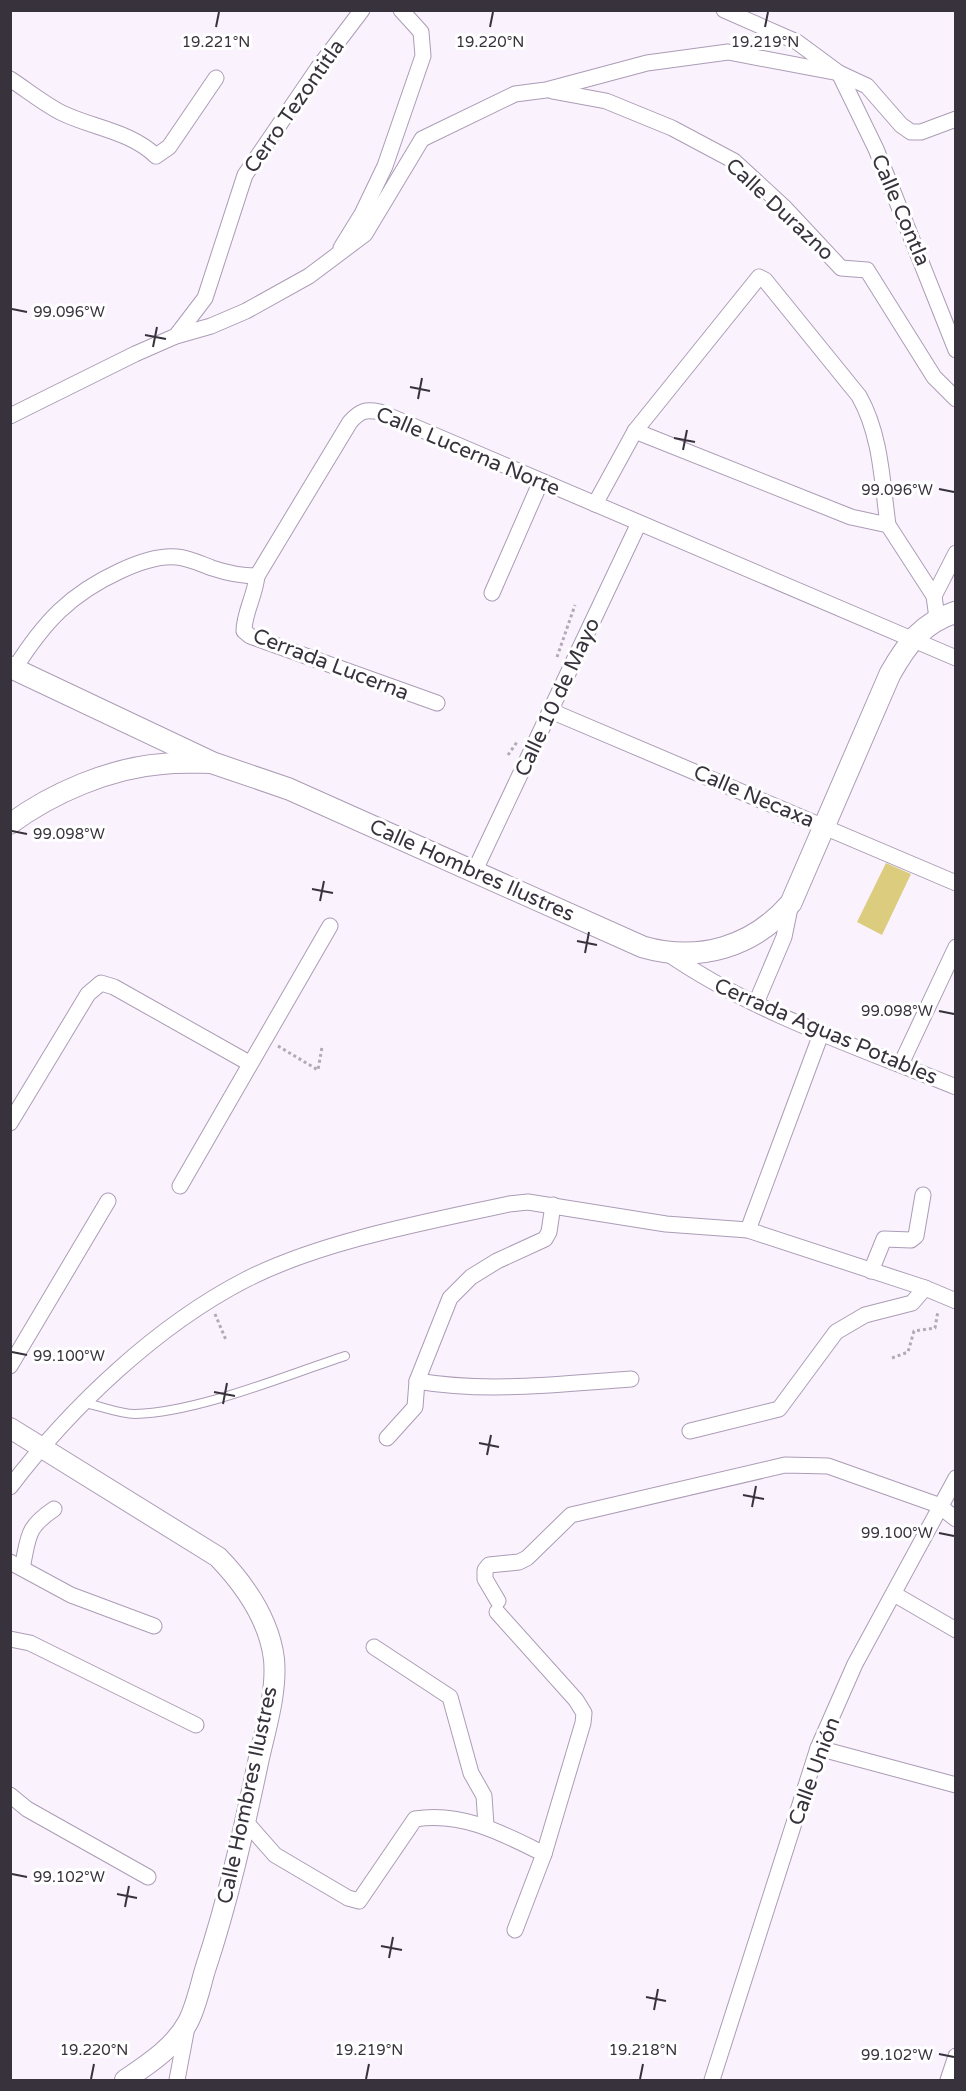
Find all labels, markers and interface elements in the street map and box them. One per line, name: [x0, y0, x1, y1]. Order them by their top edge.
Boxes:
text: 19.221°N: [182, 33, 250, 51]
text: 19.220°N: [456, 33, 524, 51]
text: 19.219°N: [731, 33, 799, 51]
street label: Cerro Tezontitla: [239, 35, 350, 178]
street label: Calle Contla: [866, 151, 935, 270]
street label: Calle Durazno: [721, 153, 839, 266]
text: 99.096°W: [33, 303, 105, 321]
street label: Calle Lucerna Norte: [372, 401, 564, 502]
text: 99.096°W: [861, 481, 933, 499]
street label: Calle 10 de Mayo: [510, 614, 605, 781]
street label: Cerrada Lucerna: [249, 623, 412, 706]
street label: Calle Necaxa: [690, 760, 818, 833]
street label: Calle Hombres Ilustres: [365, 814, 578, 927]
text: 99.098°W: [33, 825, 105, 843]
street label: Cerrada Aguas Potables: [710, 973, 941, 1090]
text: 99.098°W: [861, 1002, 933, 1020]
text: 99.100°W: [33, 1347, 105, 1365]
text: 99.100°W: [861, 1524, 933, 1542]
street label: Calle Hombres Ilustres: [212, 1684, 283, 1906]
street label: Calle Unión: [783, 1714, 846, 1829]
text: 99.102°W: [33, 1868, 105, 1886]
text: 19.220°N: [60, 2041, 128, 2059]
text: 19.219°N: [335, 2041, 403, 2059]
text: 19.218°N: [609, 2041, 677, 2059]
text: 99.102°W: [861, 2046, 933, 2064]

